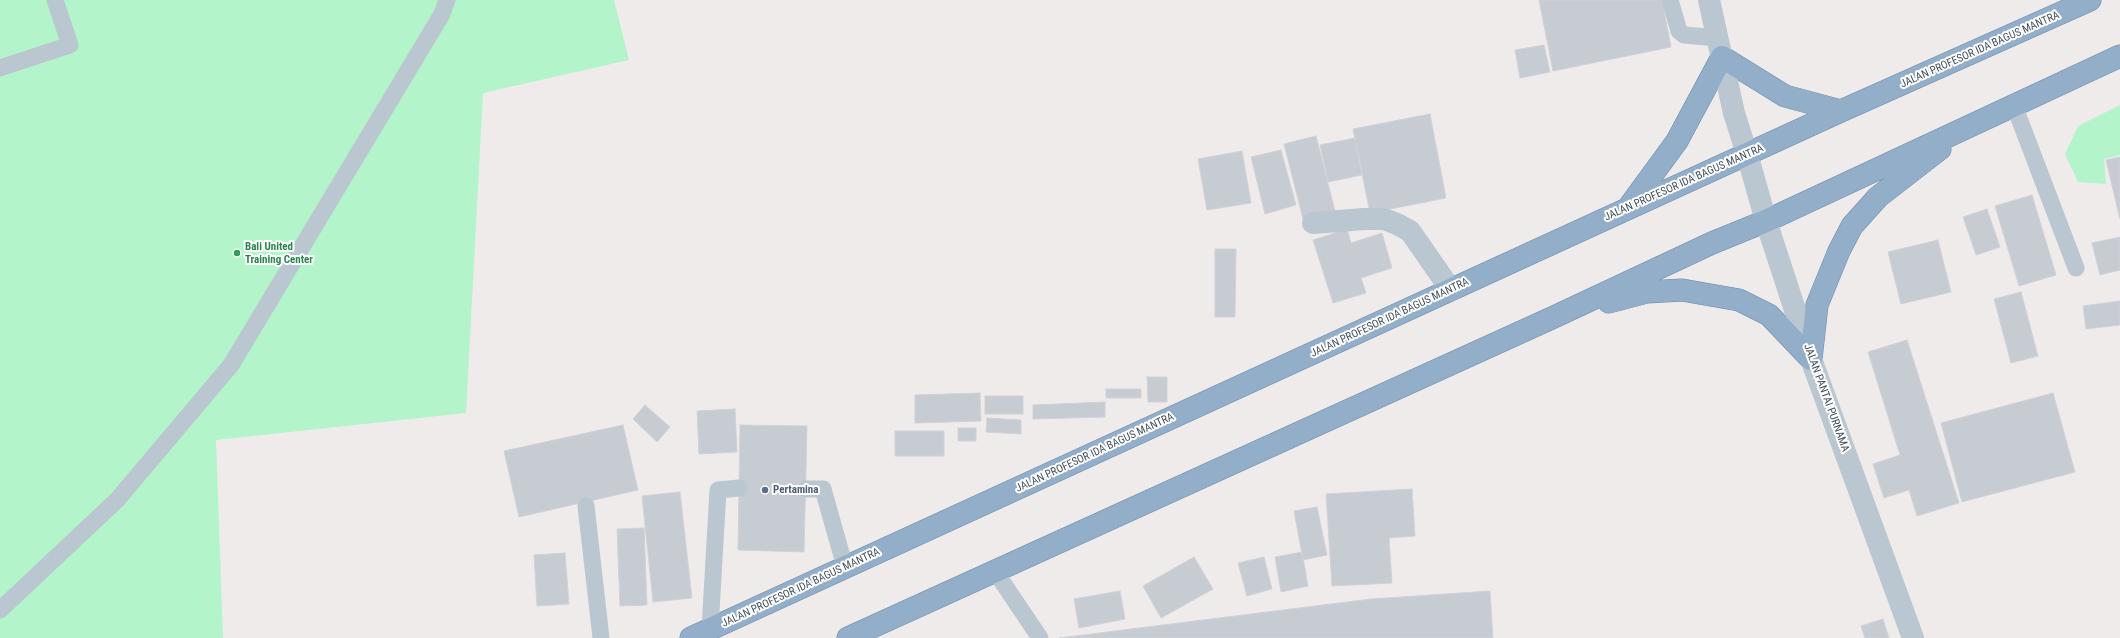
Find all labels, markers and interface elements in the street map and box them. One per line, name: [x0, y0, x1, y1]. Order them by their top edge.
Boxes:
street label: JALAN PROFESOR IDA BAGUS MANTRA: [1898, 9, 2062, 91]
street label: JALAN PROFESOR IDA BAGUS MANTRA: [1602, 142, 1766, 224]
place label: Bali United Training Center: [245, 240, 313, 266]
marker: Bali United Training Center: [232, 248, 242, 258]
street label: JALAN PROFESOR IDA BAGUS MANTRA: [1309, 275, 1471, 361]
street label: JALAN PANTAI PURNAMA: [1800, 342, 1852, 454]
street label: JALAN PROFESOR IDA BAGUS MANTRA: [1014, 410, 1176, 496]
place label: Pertamina: [773, 483, 818, 497]
marker: Pertamina: [760, 485, 770, 495]
street label: JALAN PROFESOR IDA BAGUS MANTRA: [720, 545, 882, 631]

